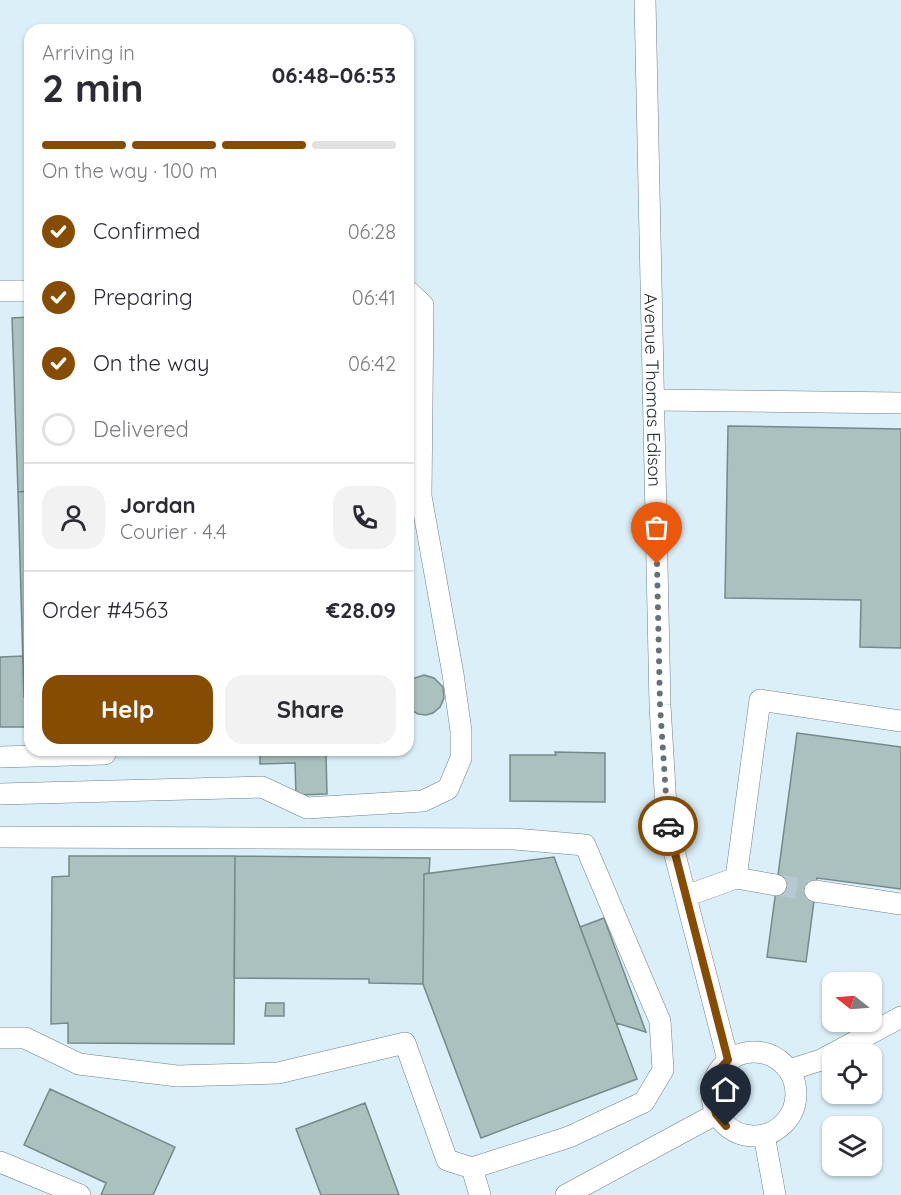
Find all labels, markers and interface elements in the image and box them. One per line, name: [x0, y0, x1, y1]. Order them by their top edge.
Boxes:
text: Arriving in: [42, 40, 135, 65]
text: 06:48–06:53: [272, 61, 396, 89]
text: 2 min: [42, 63, 144, 112]
text: On the way · 100 m: [42, 158, 218, 183]
icon: check: [42, 215, 75, 248]
text: Confirmed: [93, 217, 200, 245]
text: 06:28: [348, 219, 396, 244]
icon: check: [42, 281, 75, 314]
text: Preparing: [93, 283, 193, 311]
text: 06:41: [352, 285, 396, 310]
street label: Avenue Thomas Edison: [640, 293, 667, 487]
icon: check: [42, 347, 75, 380]
text: On the way: [93, 349, 209, 377]
text: 06:42: [348, 351, 396, 376]
text: Delivered: [93, 415, 189, 443]
button: person: [42, 486, 105, 549]
button: phone: [333, 486, 396, 549]
text: Jordan: [120, 491, 196, 519]
pin: [631, 502, 682, 564]
icon: bag: [640, 511, 673, 544]
text: Courier · 4.4: [120, 519, 226, 544]
text: Order #4563: [42, 596, 169, 624]
text: €28.09: [326, 596, 396, 624]
button: Help: [42, 675, 213, 744]
button: Share: [225, 675, 396, 744]
courier: [638, 796, 698, 856]
icon: car: [652, 810, 685, 843]
north arrow: [822, 972, 882, 1032]
map controls: [822, 972, 882, 1176]
button: locate: [822, 1044, 882, 1104]
pin: [700, 1064, 751, 1126]
icon: home: [709, 1073, 742, 1106]
button: layers: [822, 1116, 882, 1176]

